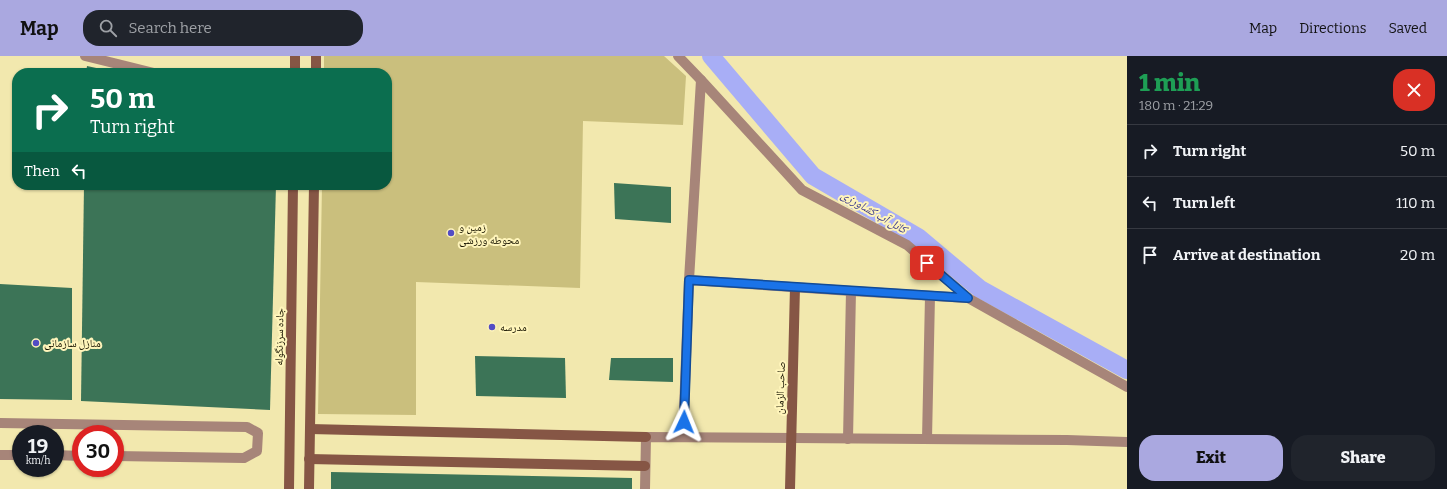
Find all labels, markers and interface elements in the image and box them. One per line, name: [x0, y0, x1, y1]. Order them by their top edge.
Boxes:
search box: [83, 10, 363, 46]
text: Map: [20, 17, 59, 40]
icon: search: [97, 17, 119, 39]
text: Search here: [129, 19, 212, 37]
text: Map: [1249, 20, 1277, 37]
text: Directions: [1299, 20, 1367, 37]
text: Saved: [1389, 20, 1427, 37]
text: 1 min: [1139, 69, 1200, 97]
button: close: [1393, 69, 1435, 111]
text: 50 m: [90, 82, 155, 115]
icon: right: [24, 84, 76, 136]
text: 180 m · 21:29: [1139, 98, 1213, 113]
text: Turn right: [90, 116, 175, 138]
icon: right: [1139, 140, 1161, 162]
text: Turn right: [1173, 142, 1246, 160]
text: 50 m: [1400, 142, 1435, 160]
icon: left: [68, 160, 90, 182]
text: Then: [24, 162, 60, 180]
water label: کانل آب کشاورزی: [838, 188, 911, 238]
icon: left: [1139, 192, 1161, 214]
text: Turn left: [1173, 194, 1235, 212]
text: 110 m: [1396, 194, 1435, 212]
place label: زمین و محوطه ورزشی: [459, 221, 519, 247]
marker: زمین و محوطه ورزشی: [446, 228, 456, 238]
icon: arrive: [1139, 244, 1161, 266]
pin: [910, 246, 944, 280]
text: Arrive at destination: [1173, 246, 1320, 264]
text: 20 m: [1400, 246, 1435, 264]
icon: arrive: [916, 252, 938, 274]
street label: جاده سرزنگوله: [272, 308, 287, 366]
place label: مدرسه: [500, 321, 527, 334]
marker: مدرسه: [487, 322, 497, 332]
place label: منازل سازمانی: [44, 337, 101, 350]
marker: منازل سازمانی: [31, 338, 41, 348]
street label: صاحب الزمان: [773, 361, 788, 415]
position arrow: [663, 401, 705, 443]
speed limit sign: 30: [72, 425, 124, 477]
text: 19: [28, 434, 48, 458]
button: Exit: [1139, 435, 1283, 481]
button: Share: [1291, 435, 1435, 481]
text: km/h: [26, 455, 50, 467]

